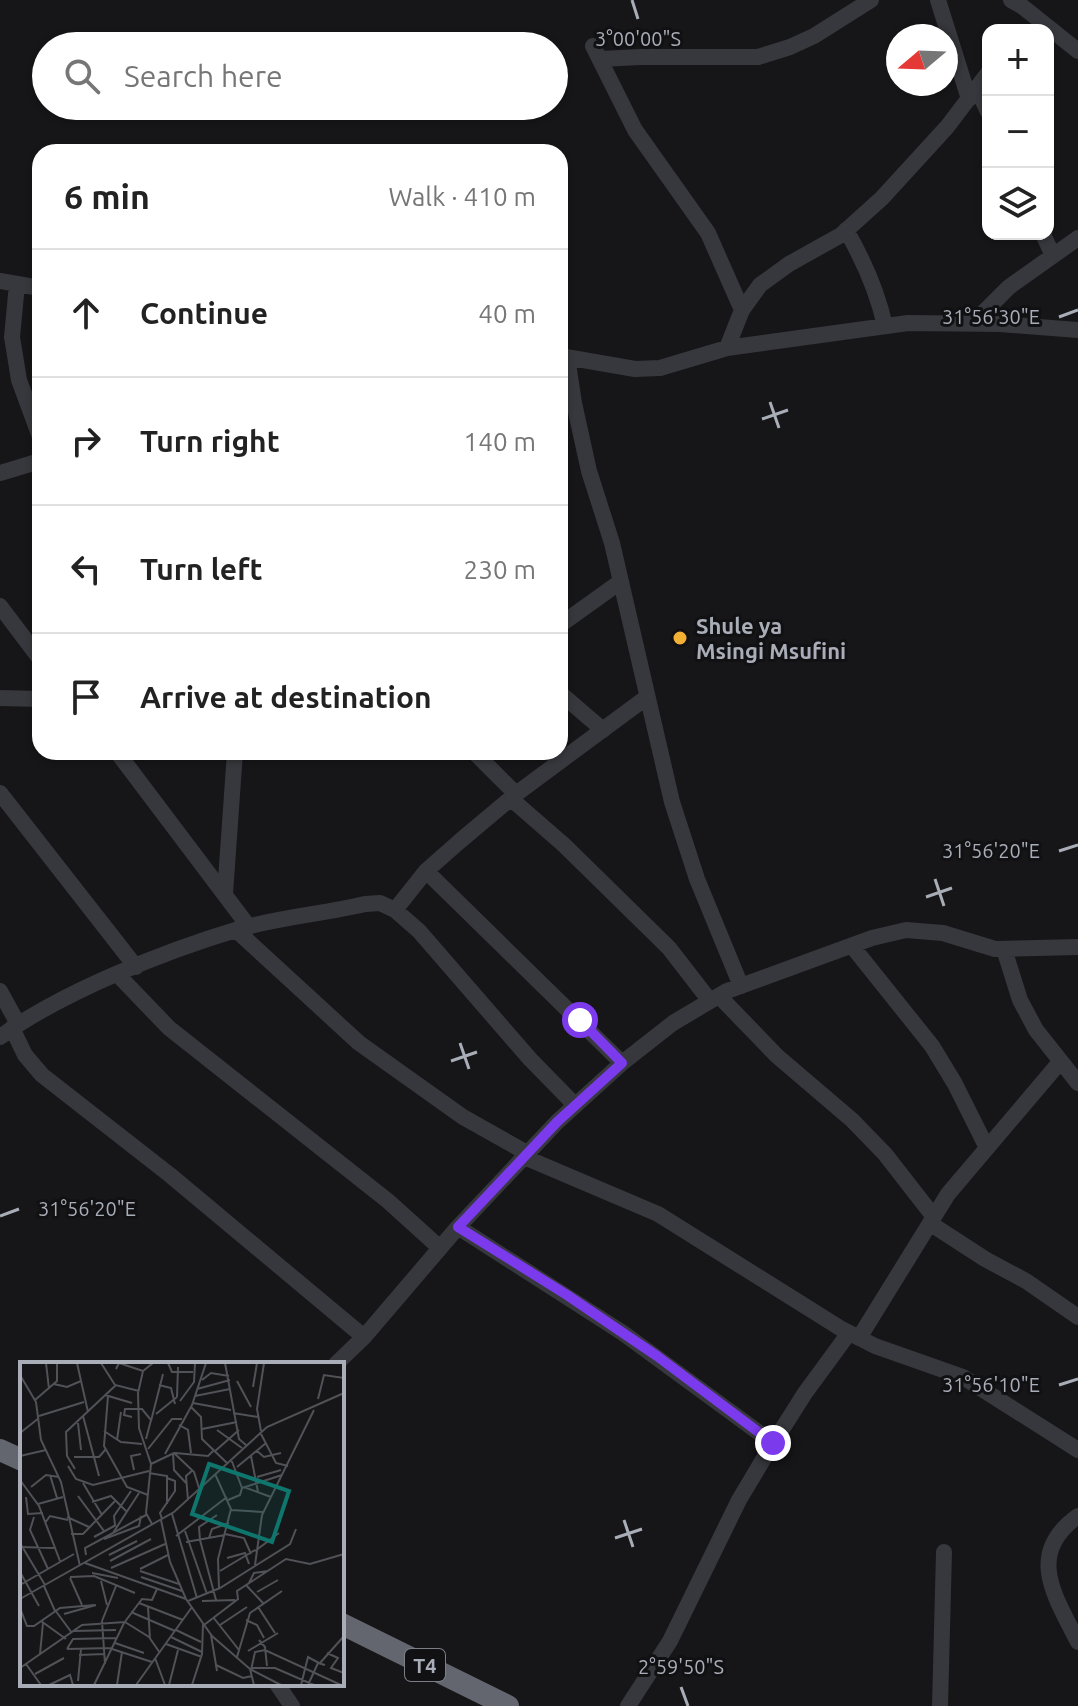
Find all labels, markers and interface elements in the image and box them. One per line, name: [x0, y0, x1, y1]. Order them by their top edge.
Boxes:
north arrow: [886, 24, 958, 96]
map controls: [982, 24, 1054, 240]
button: +: [982, 24, 1054, 96]
text: 3°00'00"S: [595, 27, 681, 50]
search box: [32, 32, 568, 120]
icon: search: [60, 54, 104, 98]
text: Search here: [124, 59, 283, 93]
button: −: [982, 96, 1054, 168]
button: layers: [982, 168, 1054, 240]
text: 6 min: [64, 177, 150, 215]
text: Walk · 410 m: [388, 182, 536, 211]
icon: ahead: [64, 291, 108, 335]
text: Continue: [140, 296, 268, 330]
text: 40 m: [478, 299, 536, 328]
text: 31°56'30"E: [942, 305, 1040, 328]
icon: right: [64, 419, 108, 463]
text: Turn right: [140, 424, 280, 458]
text: 140 m: [464, 427, 536, 456]
icon: left: [64, 547, 108, 591]
text: Turn left: [140, 552, 262, 586]
text: 230 m: [464, 555, 536, 584]
place label: Shule ya Msingi Msufini: [696, 613, 846, 663]
marker: Shule ya Msingi Msufini: [671, 629, 689, 647]
icon: arrive: [64, 675, 108, 719]
text: Arrive at destination: [140, 680, 432, 714]
text: 31°56'20"E: [942, 839, 1040, 862]
route start: [562, 1002, 598, 1038]
text: 31°56'20"E: [38, 1197, 136, 1220]
inset map: [20, 1362, 344, 1686]
text: 31°56'10"E: [942, 1373, 1040, 1396]
route end: [755, 1425, 791, 1461]
road number: T4: [405, 1649, 445, 1681]
text: 2°59'50"S: [638, 1655, 724, 1678]

